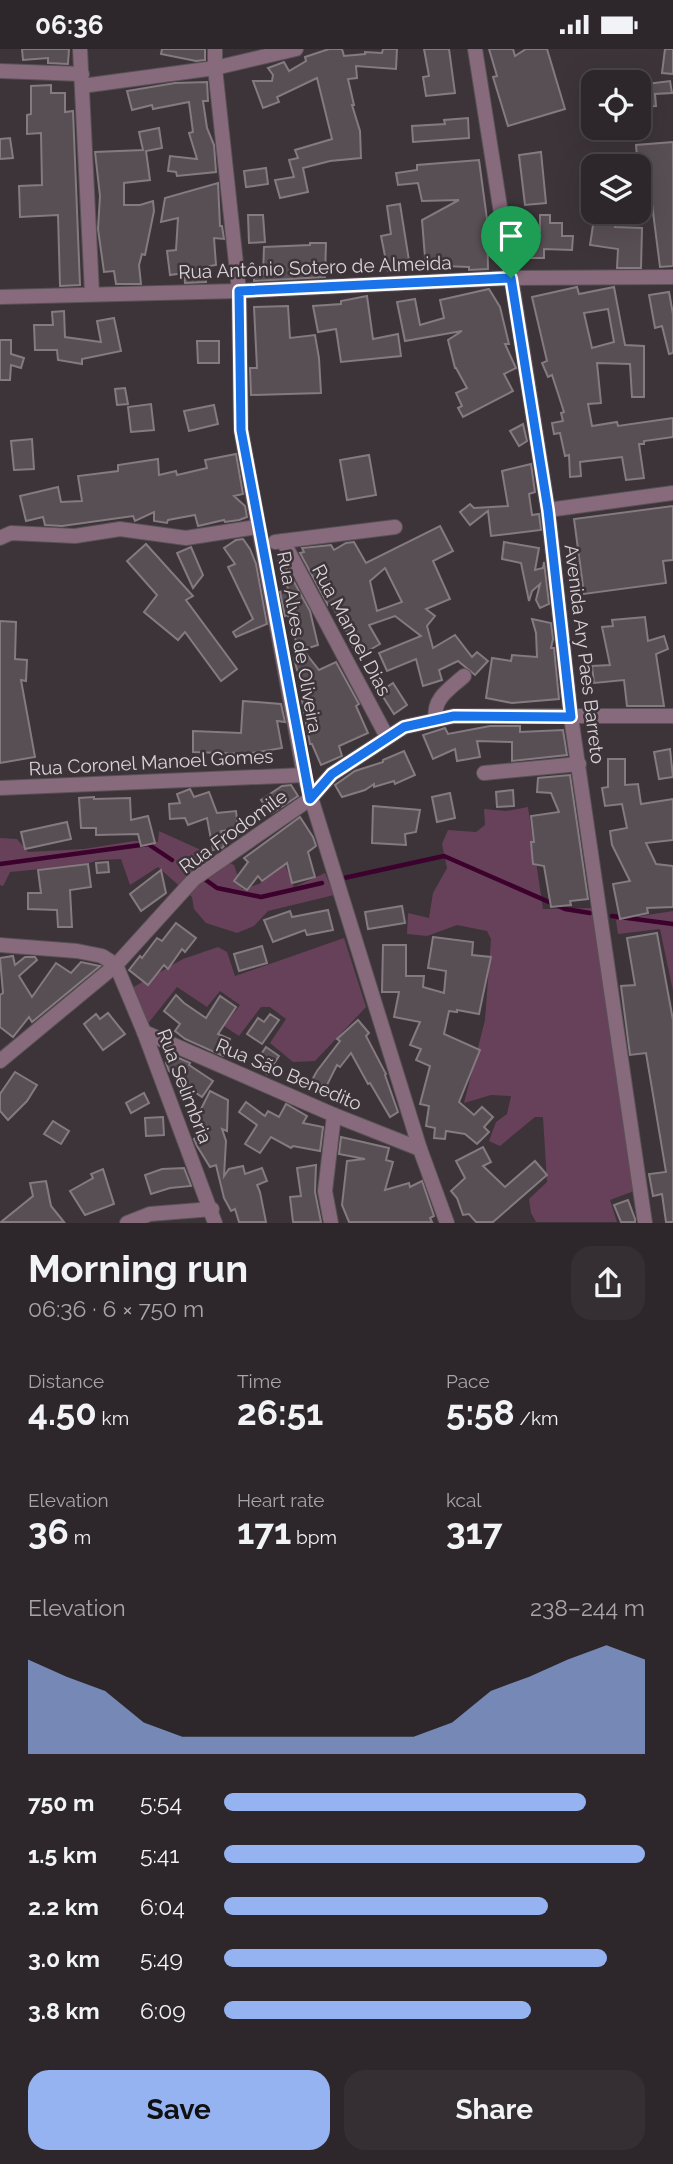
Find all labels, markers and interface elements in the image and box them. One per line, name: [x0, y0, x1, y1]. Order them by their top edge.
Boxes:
text: 06:36: [35, 10, 103, 40]
map controls: [581, 70, 651, 224]
button: locate: [581, 70, 651, 140]
button: layers: [581, 154, 651, 224]
pin: [481, 206, 541, 278]
icon: arrive: [492, 217, 530, 255]
street label: Rua Antônio Sotero de Almeida: [178, 251, 452, 283]
street label: Avenida Ary Paes Barreto: [561, 543, 609, 765]
street label: Rua Alves de Oliveira: [273, 549, 327, 735]
street label: Rua Manoel Dias: [308, 560, 396, 700]
street label: Rua Coronel Manoel Gomes: [28, 745, 274, 779]
street label: Rua Frodomile: [175, 785, 291, 877]
street label: Rua Selimbria: [153, 1026, 217, 1146]
street label: Rua São Benedito: [213, 1033, 365, 1115]
text: Morning run: [28, 1246, 248, 1291]
button: share: [571, 1246, 645, 1320]
text: 06:36 · 6 × 750 m: [28, 1295, 204, 1322]
text: Distance: [28, 1370, 104, 1392]
text: Time: [237, 1370, 281, 1392]
text: Pace: [446, 1370, 490, 1392]
text: 4.50: [28, 1392, 97, 1433]
text: 26:51: [237, 1392, 323, 1433]
text: 5:58: [446, 1392, 515, 1433]
text: km: [97, 1407, 129, 1429]
text: /km: [515, 1407, 558, 1429]
text: Elevation: [28, 1489, 109, 1511]
text: Heart rate: [237, 1489, 325, 1511]
text: kcal: [446, 1489, 482, 1511]
text: 36: [28, 1511, 69, 1552]
text: 171: [237, 1511, 291, 1552]
text: 317: [446, 1511, 502, 1552]
text: m: [69, 1526, 91, 1548]
text: bpm: [291, 1526, 337, 1548]
text: Elevation: [28, 1594, 126, 1621]
text: 238–244 m: [530, 1594, 645, 1621]
text: 750 m: [28, 1789, 94, 1816]
text: 5:54: [140, 1789, 182, 1816]
text: 1.5 km: [28, 1841, 97, 1868]
text: 5:41: [140, 1841, 179, 1868]
text: 2.2 km: [28, 1893, 99, 1920]
text: 6:04: [140, 1893, 185, 1920]
text: 3.0 km: [28, 1945, 100, 1972]
text: 5:49: [140, 1945, 183, 1972]
text: 3.8 km: [28, 1997, 100, 2024]
text: 6:09: [140, 1997, 186, 2024]
button: Save: [28, 2070, 330, 2150]
button: Share: [344, 2070, 645, 2150]

